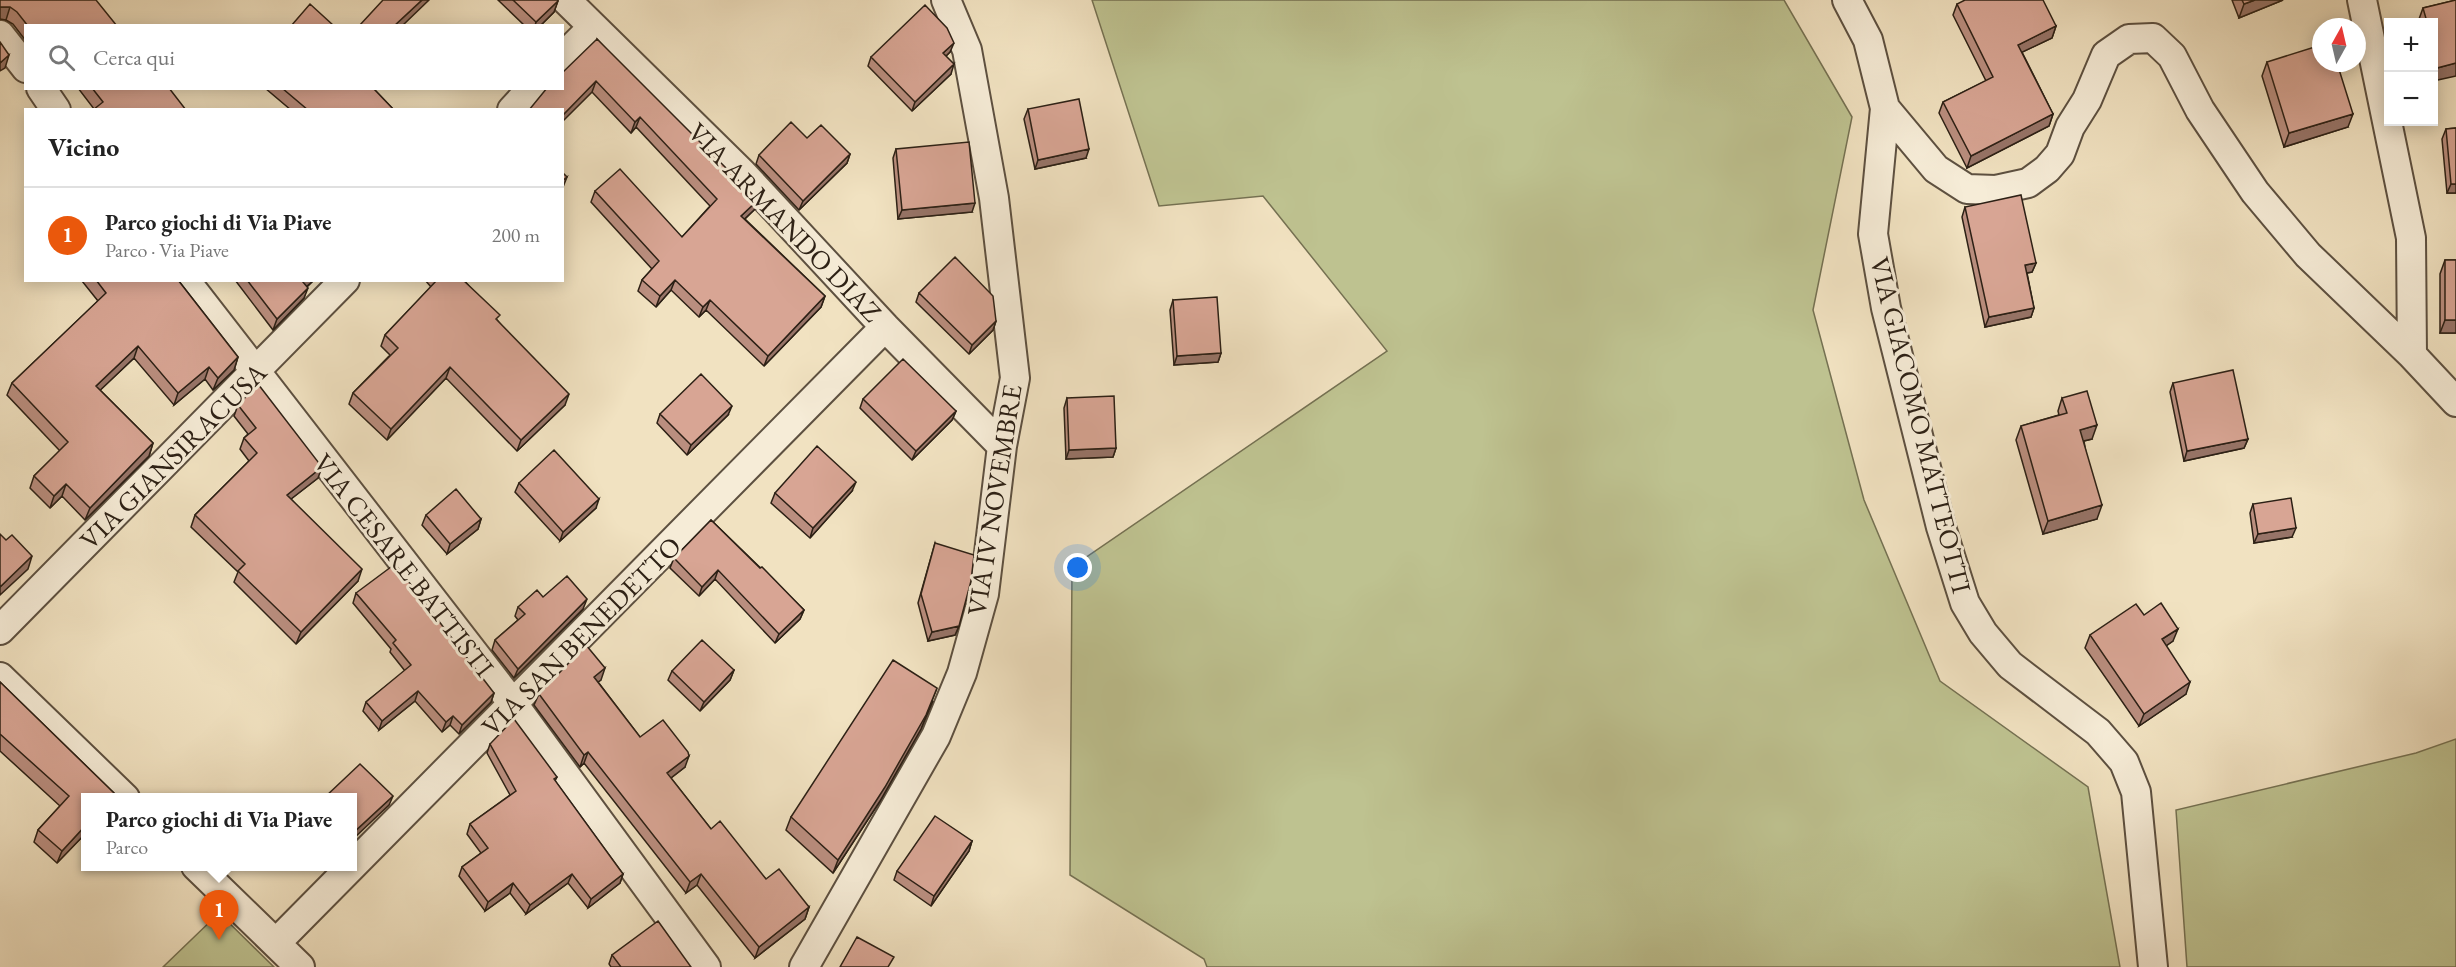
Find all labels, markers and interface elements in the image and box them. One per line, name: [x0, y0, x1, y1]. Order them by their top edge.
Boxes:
north arrow: [2312, 18, 2366, 72]
map controls: [2384, 18, 2438, 126]
button: +: [2384, 18, 2438, 72]
search box: [24, 24, 564, 90]
icon: search: [45, 41, 78, 74]
text: Cerca qui: [93, 43, 175, 72]
button: −: [2384, 72, 2438, 126]
street label: VIA ARMANDO DIAZ: [681, 115, 889, 329]
text: Vicino: [48, 130, 119, 164]
text: Parco giochi di Via Piave: [105, 208, 331, 237]
text: 1: [62, 222, 73, 248]
text: 200 m: [492, 222, 540, 248]
text: Parco · Via Piave: [105, 237, 229, 263]
street label: VIA GIACOMO MATTEOTTI: [1862, 253, 1980, 597]
street label: VIA GIANSIRACUSA: [72, 355, 274, 557]
street label: VIA IV NOVEMBRE: [958, 382, 1030, 618]
street label: VIA CESARE BATTISTI: [306, 446, 502, 684]
street label: VIA SAN BENEDETTO: [474, 529, 688, 743]
your location: [1063, 553, 1092, 582]
popup: [81, 793, 357, 871]
text: Parco giochi di Via Piave: [106, 805, 332, 834]
text: Parco: [106, 834, 148, 860]
pin: 1: [200, 890, 238, 940]

